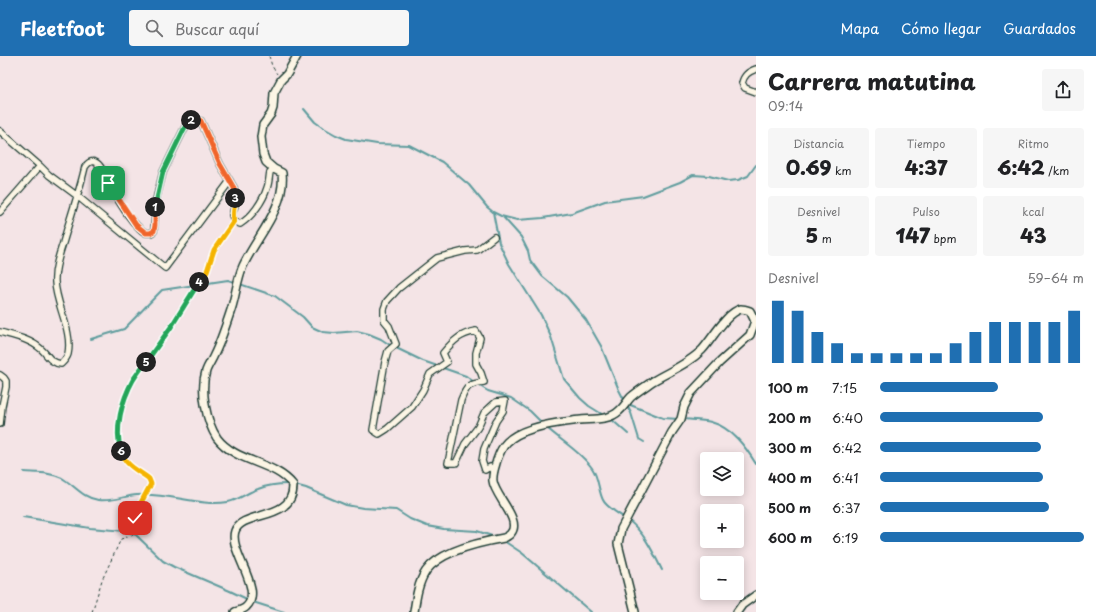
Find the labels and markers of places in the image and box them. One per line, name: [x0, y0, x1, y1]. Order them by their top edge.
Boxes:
pin: 2: [181, 110, 201, 130]
pin: [91, 166, 125, 200]
pin: 3: [225, 188, 245, 208]
pin: 1: [145, 197, 165, 217]
pin: 4: [189, 272, 209, 292]
pin: 5: [136, 352, 156, 372]
pin: 6: [111, 441, 131, 461]
pin: [118, 501, 152, 535]

